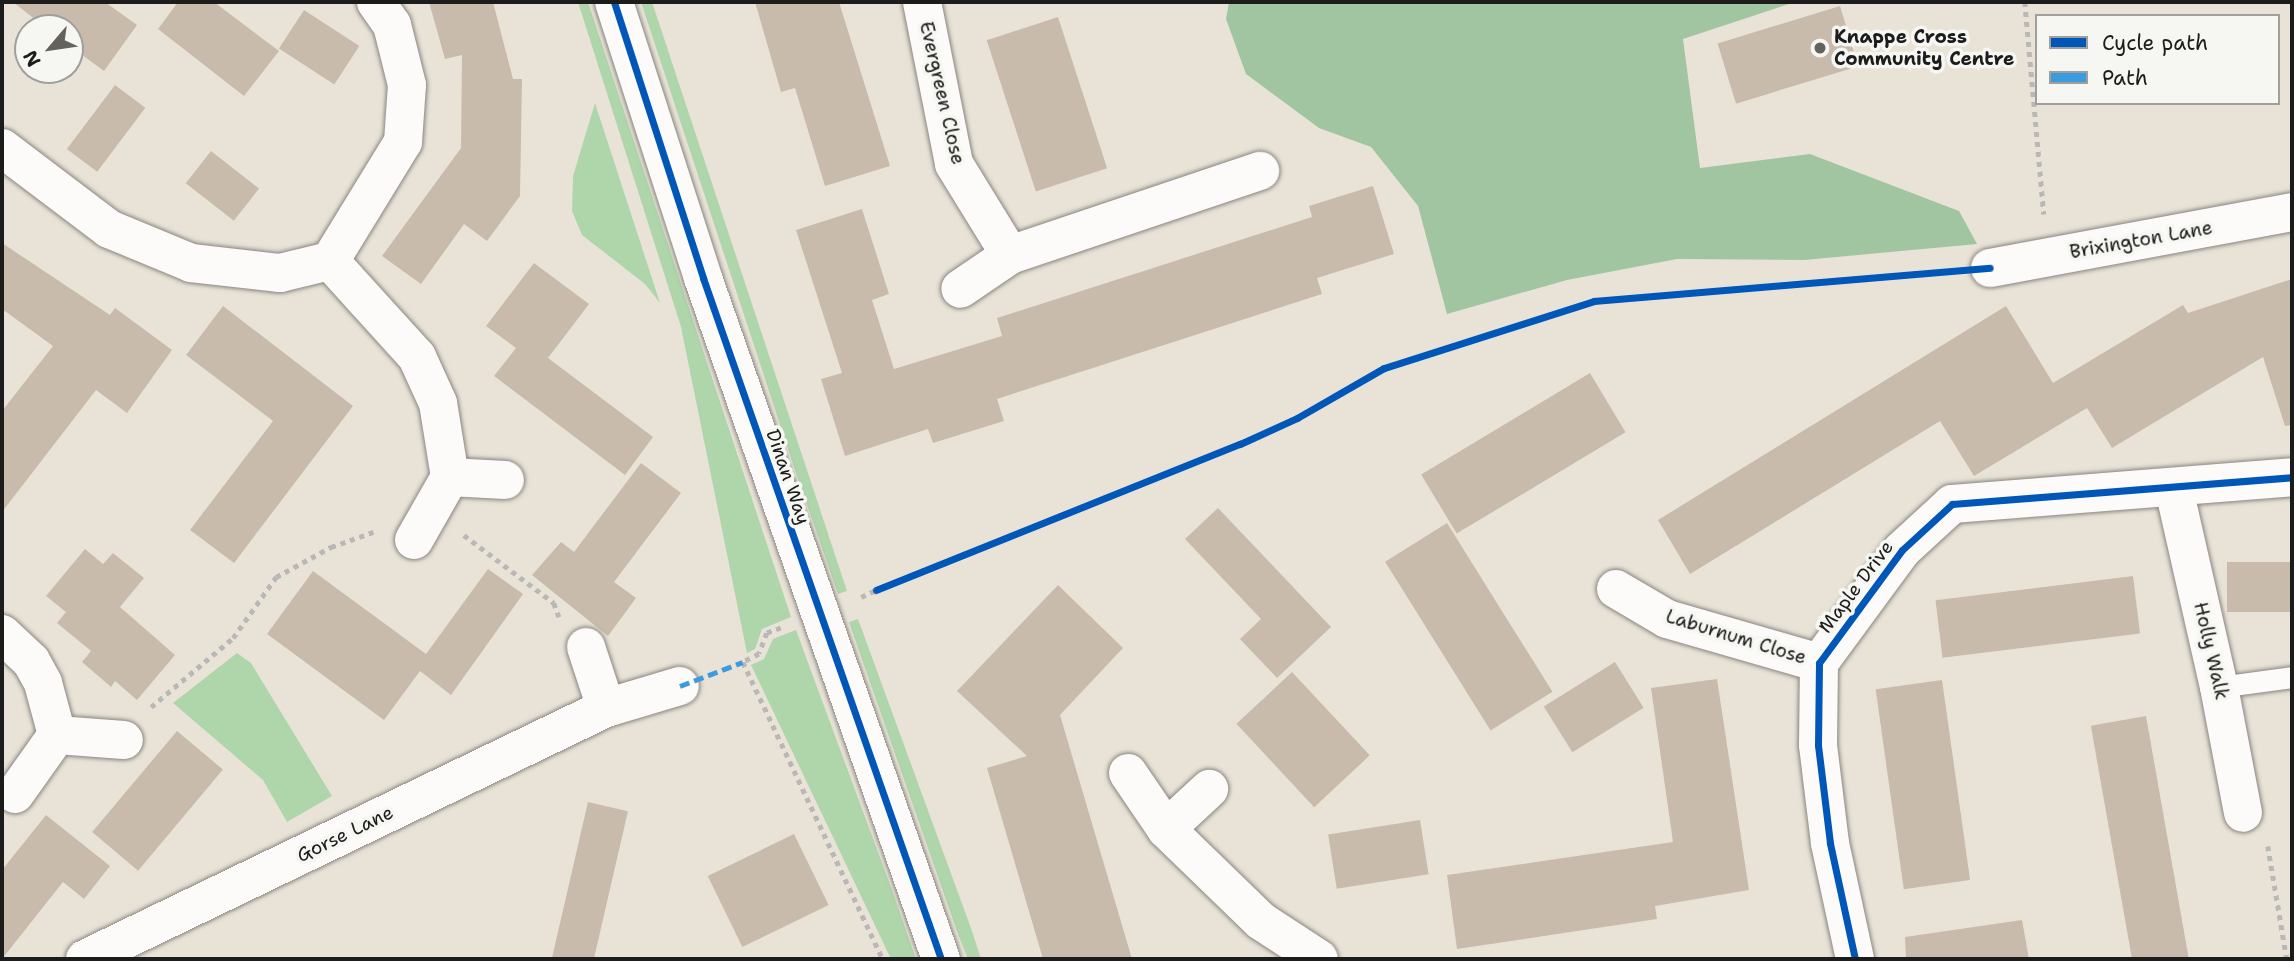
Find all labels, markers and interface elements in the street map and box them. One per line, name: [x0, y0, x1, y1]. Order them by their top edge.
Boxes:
north arrow: [14, 14, 84, 84]
legend: [2035, 14, 2280, 105]
street label: Evergreen Close: [914, 19, 970, 167]
place label: Knappe Cross Community Centre: [1834, 26, 2014, 70]
text: Cycle path: [2102, 29, 2208, 57]
marker: Knappe Cross Community Centre: [1812, 40, 1828, 56]
text: N: [17, 46, 47, 71]
text: Path: [2102, 64, 2148, 92]
street label: Brixington Lane: [2068, 216, 2214, 264]
street label: Dinan Way: [761, 426, 815, 528]
street label: Maple Drive: [1814, 536, 1898, 638]
street label: Holly Walk: [2189, 600, 2233, 702]
street label: Laburnum Close: [1663, 605, 1809, 669]
street label: Gorse Lane: [293, 801, 397, 867]

